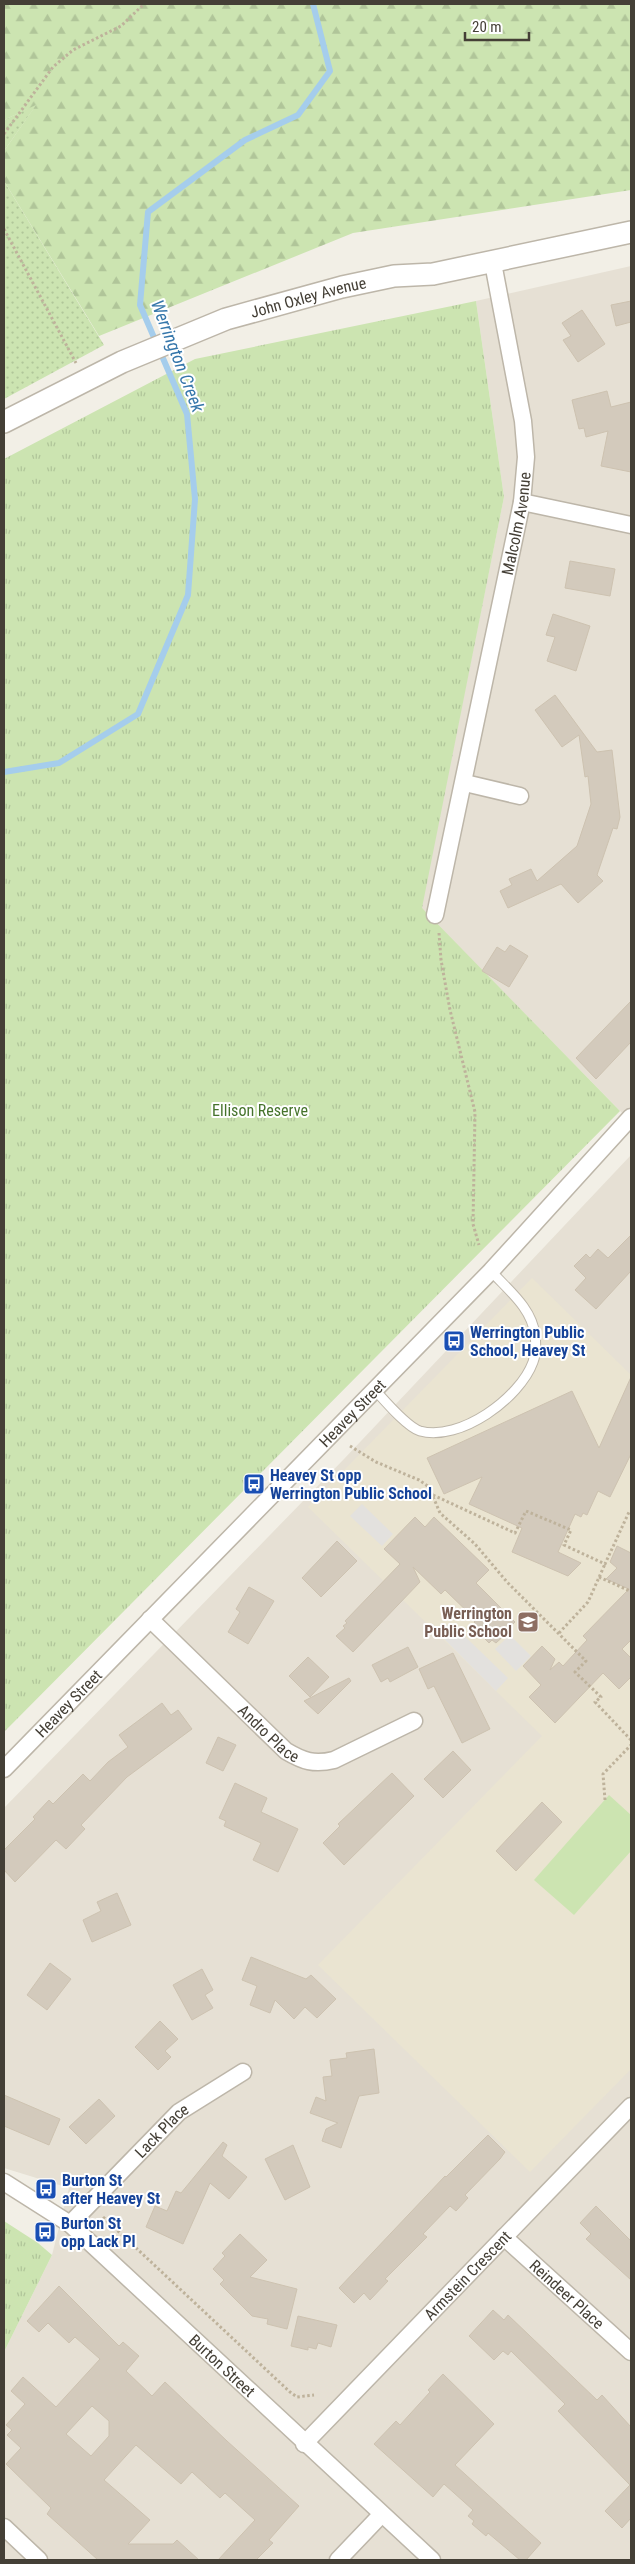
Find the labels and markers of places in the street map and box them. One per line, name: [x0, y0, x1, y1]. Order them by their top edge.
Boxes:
place label: Werrington Public School, Heavey St: [470, 1323, 585, 1360]
bus stop icon: Werrington Public School, Heavey St: [442, 1329, 466, 1353]
place label: Heavey St opp Werrington Public School: [270, 1466, 432, 1503]
bus stop icon: Heavey St opp Werrington Public School: [242, 1472, 266, 1496]
place label: Werrington Public School: [424, 1604, 512, 1641]
school or university icon: Werrington Public School: [516, 1610, 540, 1634]
place label: Burton St after Heavey St: [62, 2171, 160, 2208]
bus stop icon: Burton St after Heavey St: [34, 2177, 58, 2201]
place label: Burton St opp Lack Pl: [61, 2214, 136, 2251]
bus stop icon: Burton St opp Lack Pl: [33, 2220, 57, 2244]

